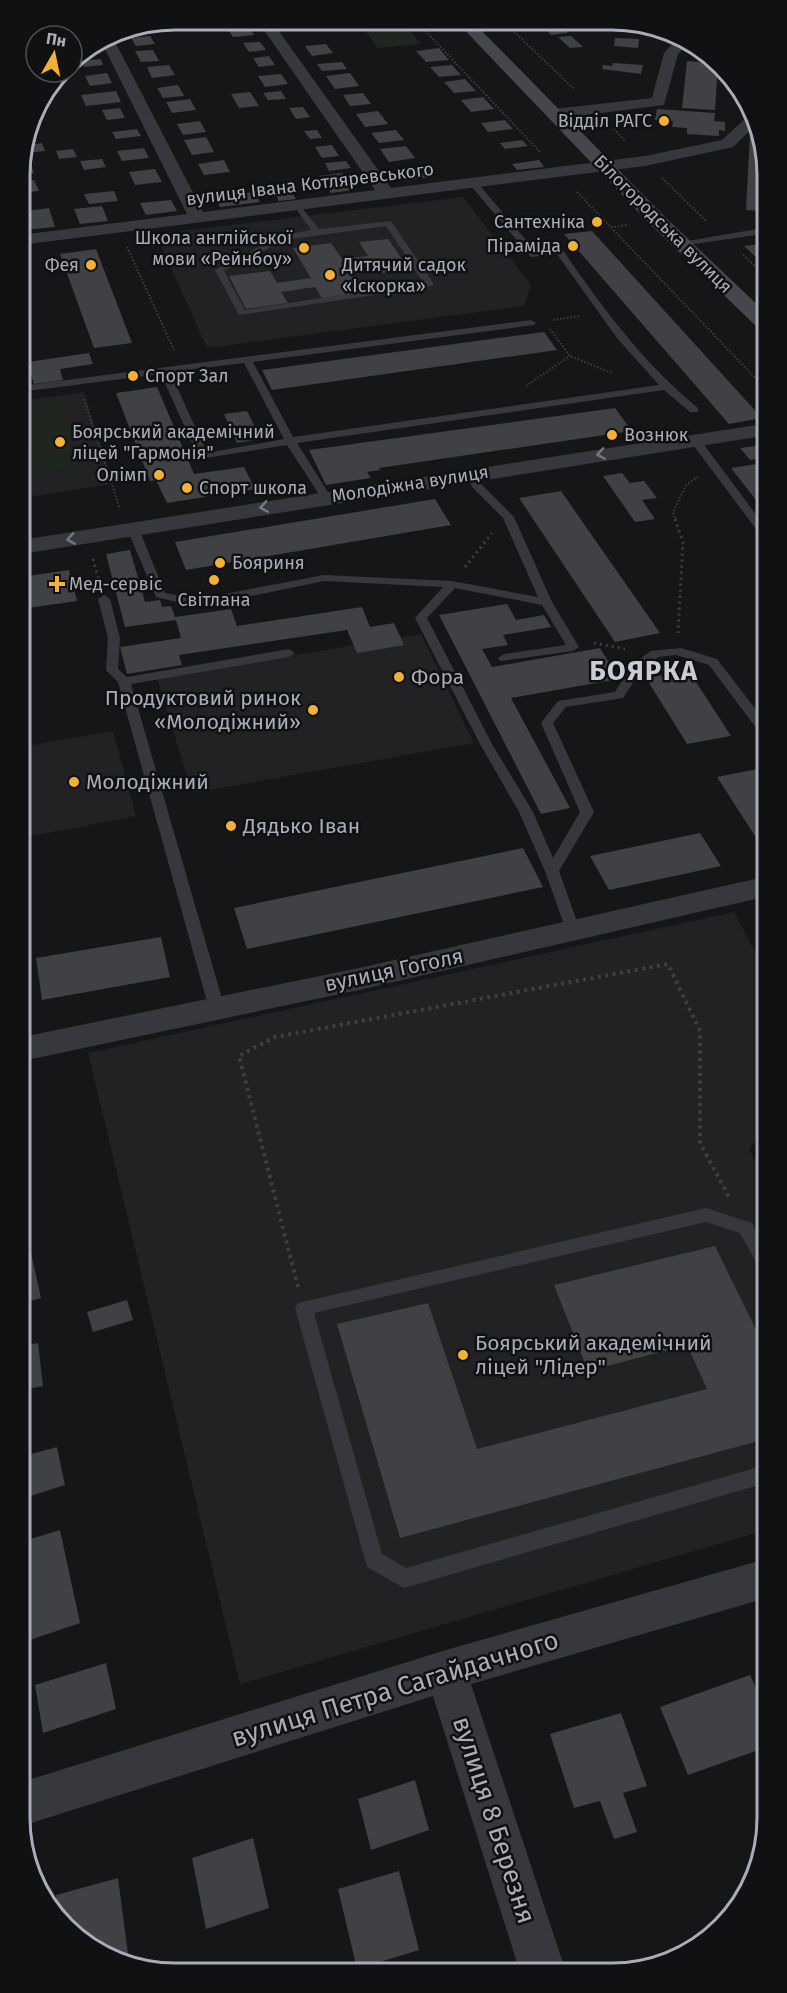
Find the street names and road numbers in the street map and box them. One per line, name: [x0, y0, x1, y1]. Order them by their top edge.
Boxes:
street label: Білогородська вулиця: [589, 150, 737, 298]
street label: вулиця Івана Котляревського: [185, 158, 435, 210]
street label: Молодіжна вулиця: [330, 461, 490, 507]
street label: вулиця Гоголя: [322, 943, 466, 997]
street label: вулиця Петра Сагайдачного: [228, 1624, 562, 1754]
street label: вулиця 8 Березня: [446, 1713, 542, 1927]

